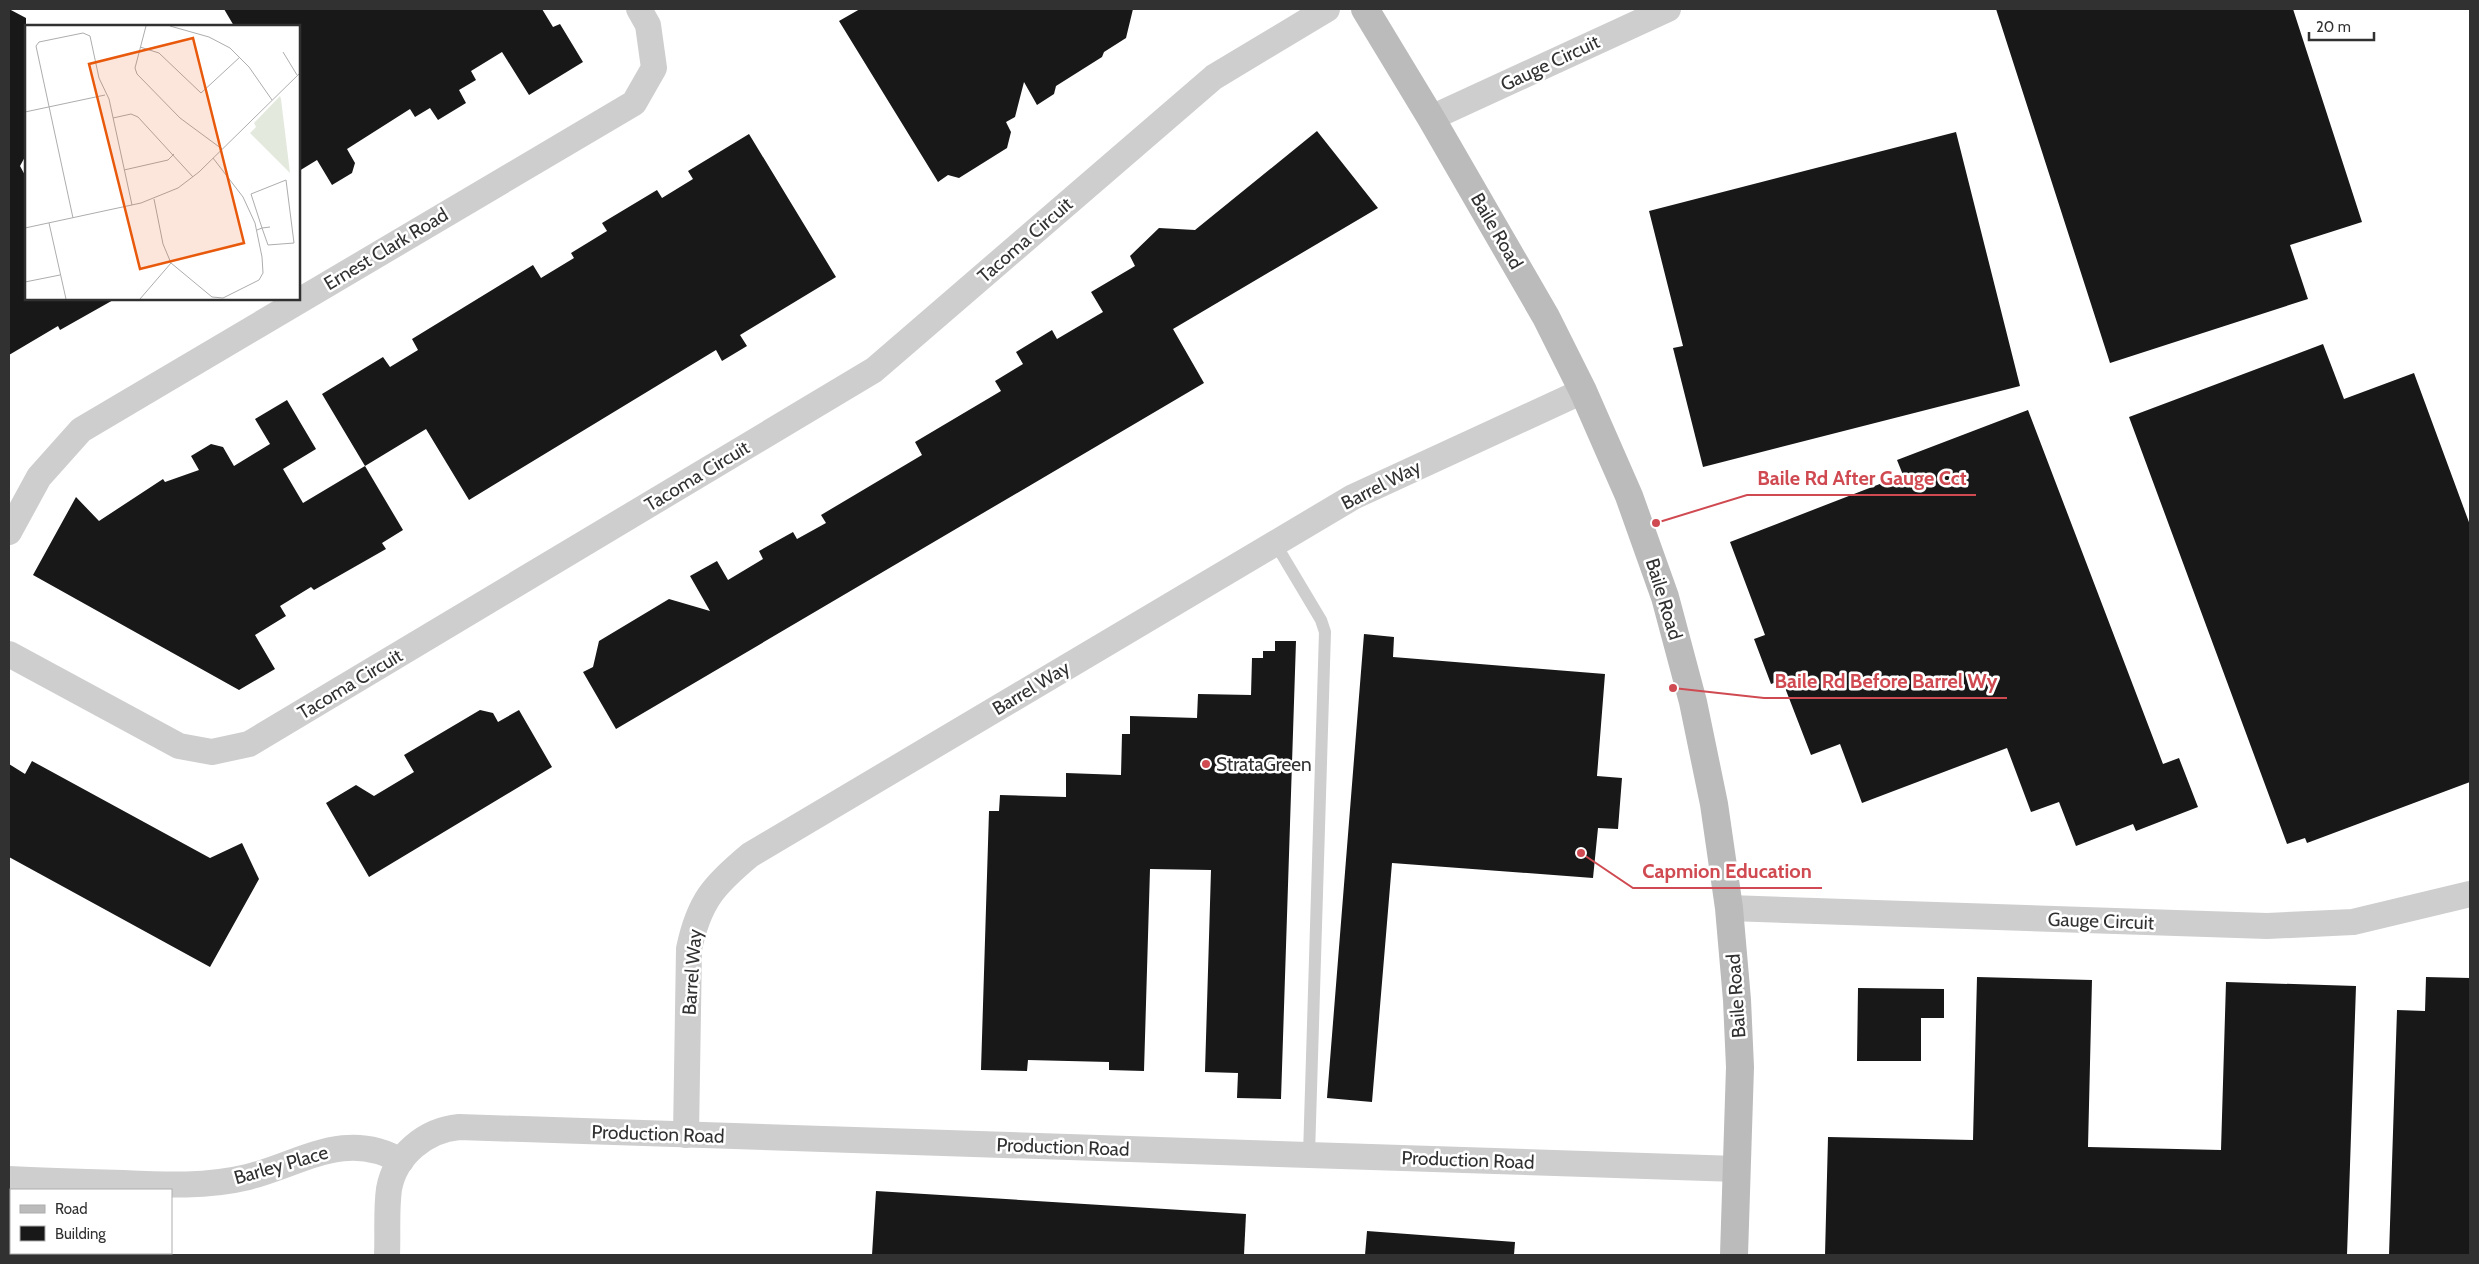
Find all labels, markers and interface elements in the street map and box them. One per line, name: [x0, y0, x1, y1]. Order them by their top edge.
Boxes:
scale bar: [2309, 10, 2374, 42]
text: 20 m: [2316, 18, 2351, 36]
inset map: [25, 25, 300, 300]
street label: Gauge Circuit: [1497, 30, 1604, 96]
street label: Baile Road: [1466, 189, 1528, 273]
street label: Tacoma Circuit: [973, 192, 1078, 287]
street label: Ernest Clark Road: [320, 203, 452, 295]
street label: Tacoma Circuit: [640, 435, 754, 516]
street label: Barrel Way: [1337, 455, 1425, 515]
callout: Baile Rd After Gauge Cct: [1747, 460, 1976, 495]
text: Baile Rd After Gauge Cct: [1757, 466, 1967, 490]
street label: Baile Road: [1641, 555, 1687, 643]
street label: Tacoma Circuit: [293, 643, 407, 724]
street label: Barrel Way: [988, 656, 1074, 720]
callout: Baile Rd Before Barrel Wy: [1764, 663, 2007, 698]
text: Baile Rd Before Barrel Wy: [1775, 669, 1998, 693]
place label: StrataGreen: [1216, 753, 1312, 776]
marker: StrataGreen: [1200, 758, 1212, 770]
callout: Capmion Education: [1633, 853, 1822, 888]
text: Capmion Education: [1642, 859, 1812, 883]
street label: Gauge Circuit: [2047, 908, 2155, 934]
street label: Barrel Way: [678, 928, 707, 1016]
street label: Baile Road: [1722, 953, 1750, 1039]
street label: Production Road: [591, 1120, 725, 1148]
street label: Production Road: [996, 1133, 1130, 1161]
street label: Barley Place: [231, 1141, 331, 1189]
street label: Production Road: [1401, 1146, 1535, 1174]
legend: [10, 1189, 172, 1254]
text: Road: [55, 1200, 88, 1218]
text: Building: [55, 1225, 106, 1243]

